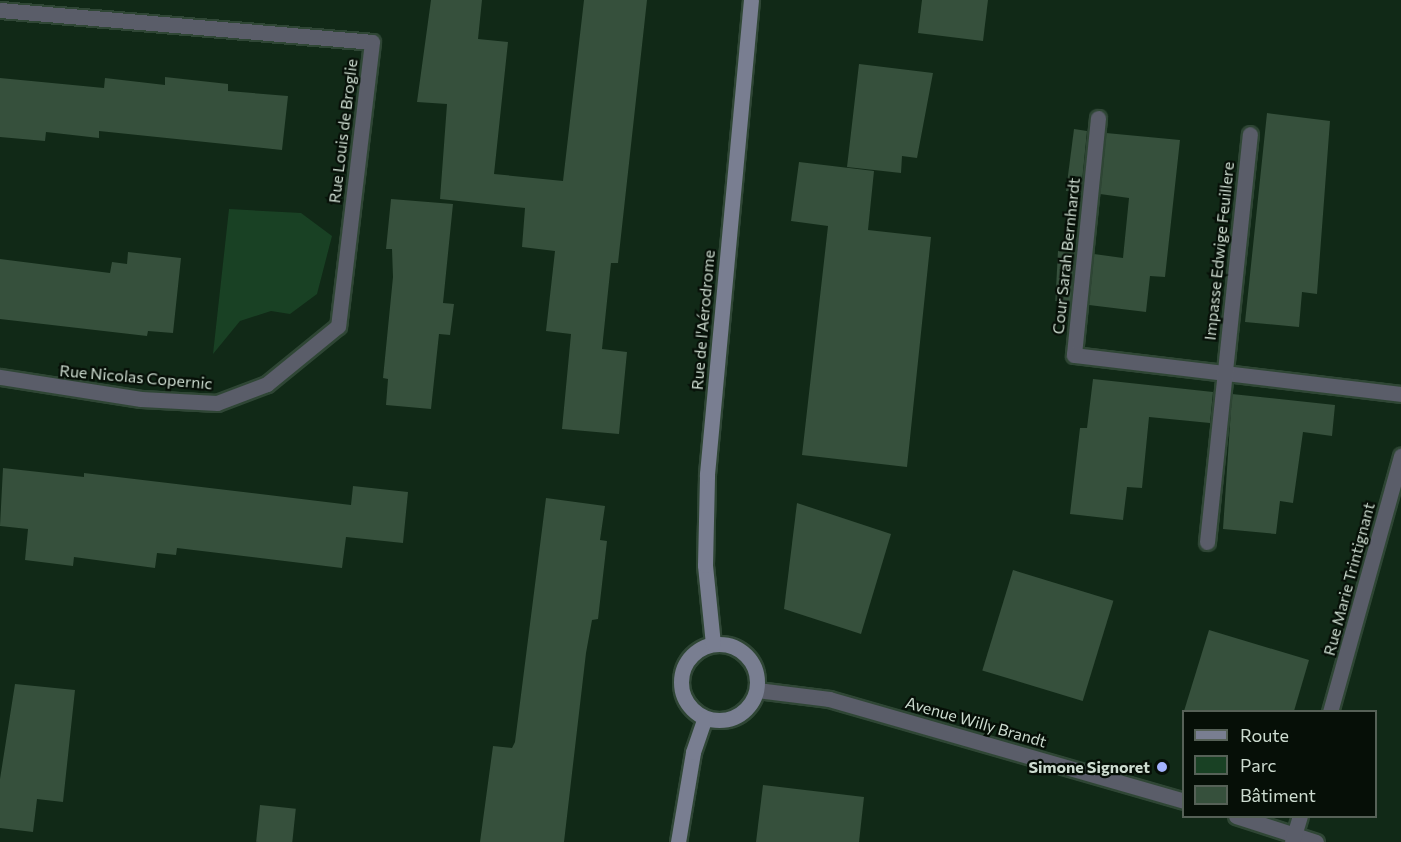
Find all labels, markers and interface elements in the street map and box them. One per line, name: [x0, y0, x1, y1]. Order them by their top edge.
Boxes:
street label: Rue Louis de Broglie: [325, 58, 361, 204]
street label: Impasse Edwige Feuillere: [1200, 161, 1238, 341]
street label: Cour Sarah Bernhardt: [1048, 177, 1084, 335]
street label: Rue de l'Aérodrome: [687, 249, 719, 391]
street label: Rue Nicolas Copernic: [59, 361, 213, 393]
street label: Rue Marie Trintignant: [1319, 500, 1379, 658]
street label: Avenue Willy Brandt: [903, 693, 1049, 751]
legend: [1182, 710, 1377, 818]
text: Route: [1240, 724, 1289, 746]
text: Parc: [1240, 754, 1277, 776]
place label: Simone Signoret: [1029, 757, 1150, 777]
marker: Simone Signoret: [1155, 760, 1169, 774]
text: Bâtiment: [1240, 784, 1316, 806]

